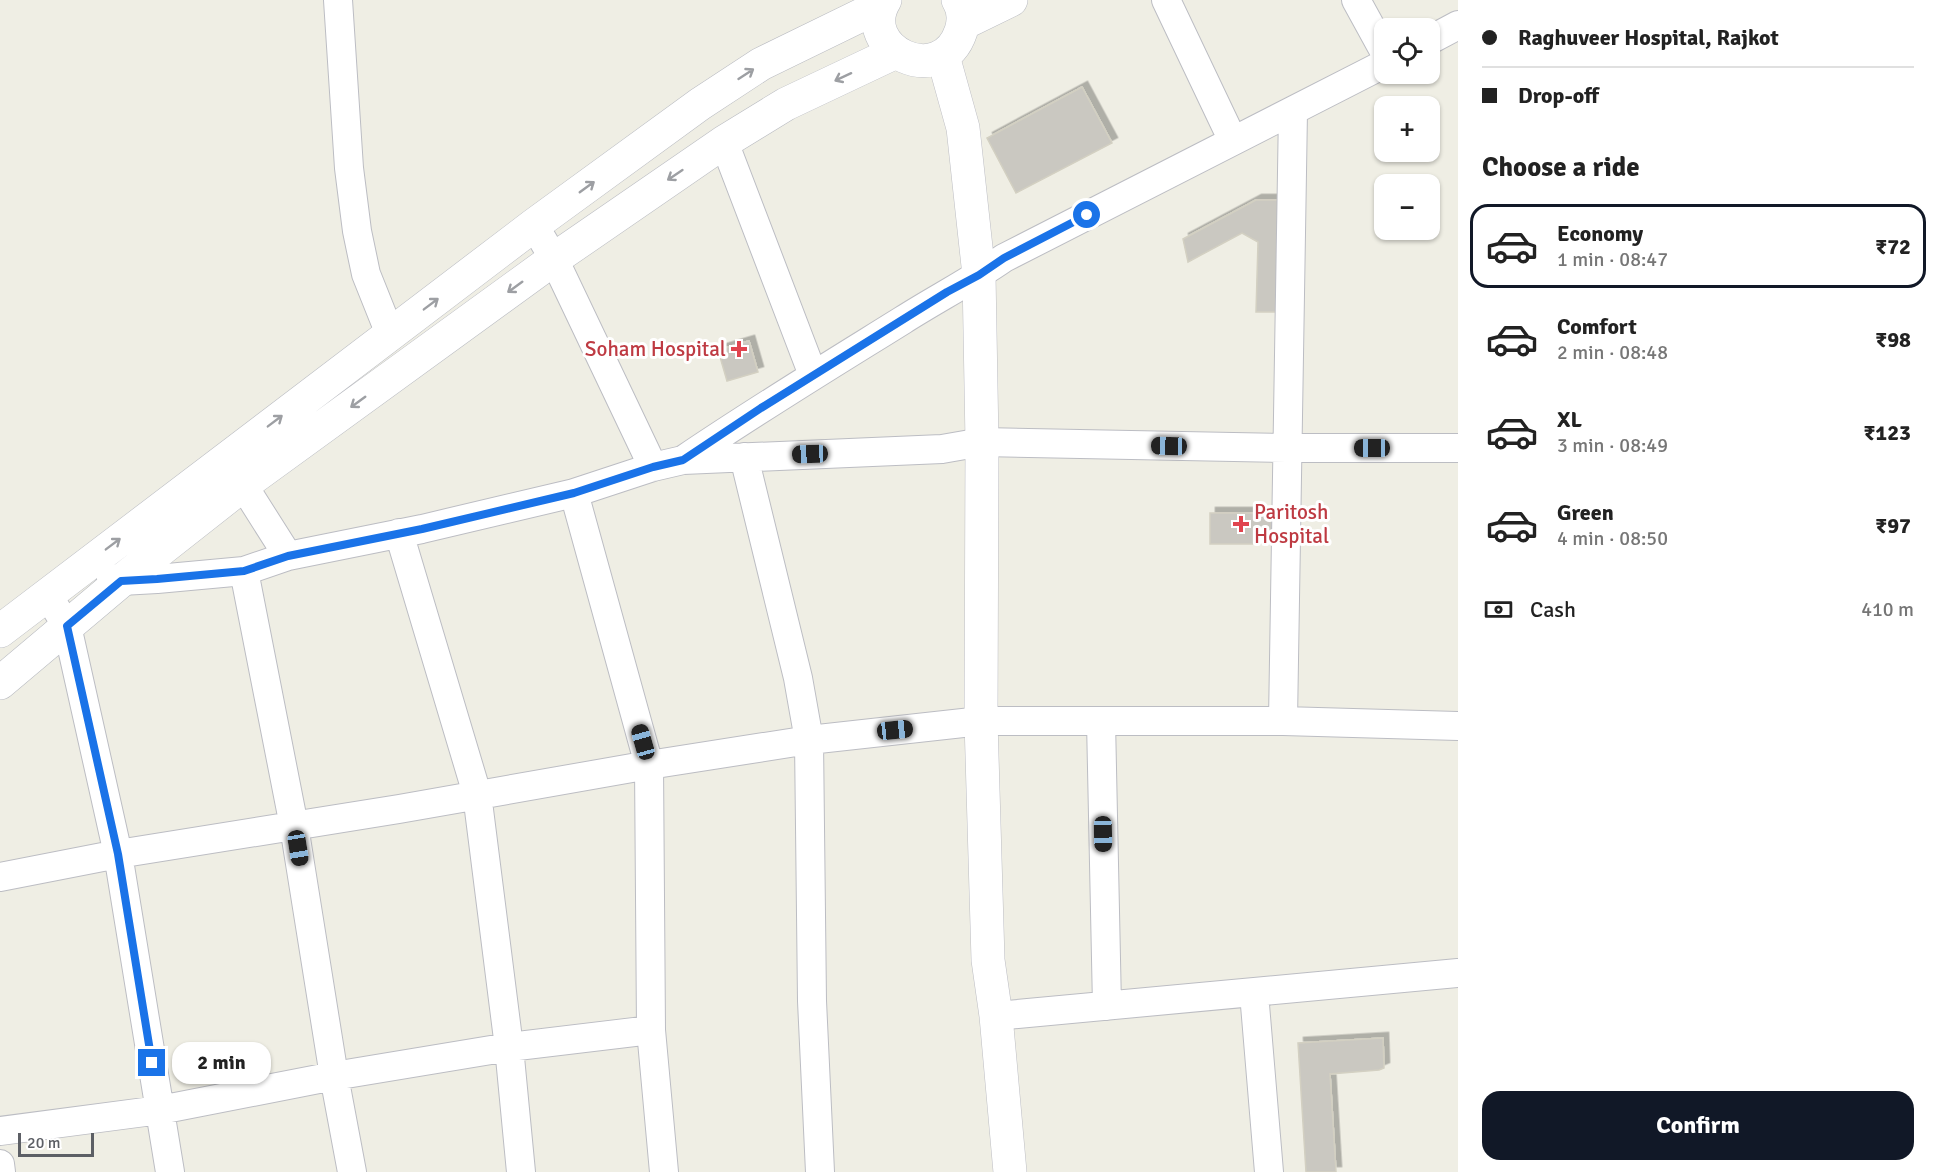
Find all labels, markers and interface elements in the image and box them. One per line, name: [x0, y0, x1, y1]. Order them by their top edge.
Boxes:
map controls: [1374, 18, 1440, 240]
button: locate: [1374, 18, 1440, 84]
text: Raghuveer Hospital, Rajkot: [1518, 24, 1779, 51]
one-way arrow: [737, 68, 754, 80]
one-way arrow: [835, 72, 853, 84]
text: Drop-off: [1518, 82, 1599, 109]
button: +: [1374, 96, 1440, 162]
text: Choose a ride: [1482, 151, 1640, 184]
one-way arrow: [667, 169, 684, 182]
button: −: [1374, 174, 1440, 240]
one-way arrow: [578, 181, 594, 193]
route start: [1073, 201, 1100, 228]
icon: car: [1485, 219, 1539, 273]
text: Economy: [1557, 220, 1643, 247]
text: ₹72: [1875, 233, 1911, 260]
text: 1 min · 08:47: [1557, 247, 1668, 272]
one-way arrow: [508, 281, 524, 293]
one-way arrow: [422, 297, 438, 310]
icon: car: [1485, 312, 1539, 366]
text: Comfort: [1557, 313, 1637, 340]
text: ₹98: [1875, 326, 1911, 353]
place label: Soham Hospital: [585, 336, 726, 362]
marker: Soham Hospital: [730, 340, 748, 358]
text: 2 min · 08:48: [1557, 340, 1668, 365]
one-way arrow: [350, 396, 366, 408]
icon: car: [1485, 405, 1539, 459]
text: XL: [1557, 406, 1582, 433]
one-way arrow: [267, 415, 283, 428]
text: ₹123: [1863, 419, 1911, 446]
text: 3 min · 08:49: [1557, 433, 1668, 458]
car: [1151, 437, 1187, 455]
car: [1354, 439, 1390, 457]
car: [792, 444, 828, 464]
icon: car: [1485, 498, 1539, 552]
place label: Paritosh Hospital: [1254, 499, 1329, 549]
text: Green: [1557, 499, 1614, 526]
text: ₹97: [1875, 512, 1911, 539]
marker: Paritosh Hospital: [1232, 515, 1250, 533]
text: 4 min · 08:50: [1557, 526, 1668, 551]
one-way arrow: [105, 537, 121, 550]
icon: cash: [1482, 593, 1515, 626]
text: Cash: [1530, 596, 1576, 623]
text: 410 m: [1861, 597, 1914, 622]
car: [876, 719, 914, 741]
car: [629, 722, 657, 762]
car: [1094, 816, 1112, 852]
car: [286, 829, 310, 867]
callout: 2 min: [173, 1042, 272, 1084]
route end: [138, 1049, 165, 1076]
text: 2 min: [197, 1050, 246, 1075]
button: Confirm: [1482, 1091, 1914, 1160]
scale bar: [18, 1130, 94, 1158]
text: 20 m: [27, 1133, 61, 1153]

